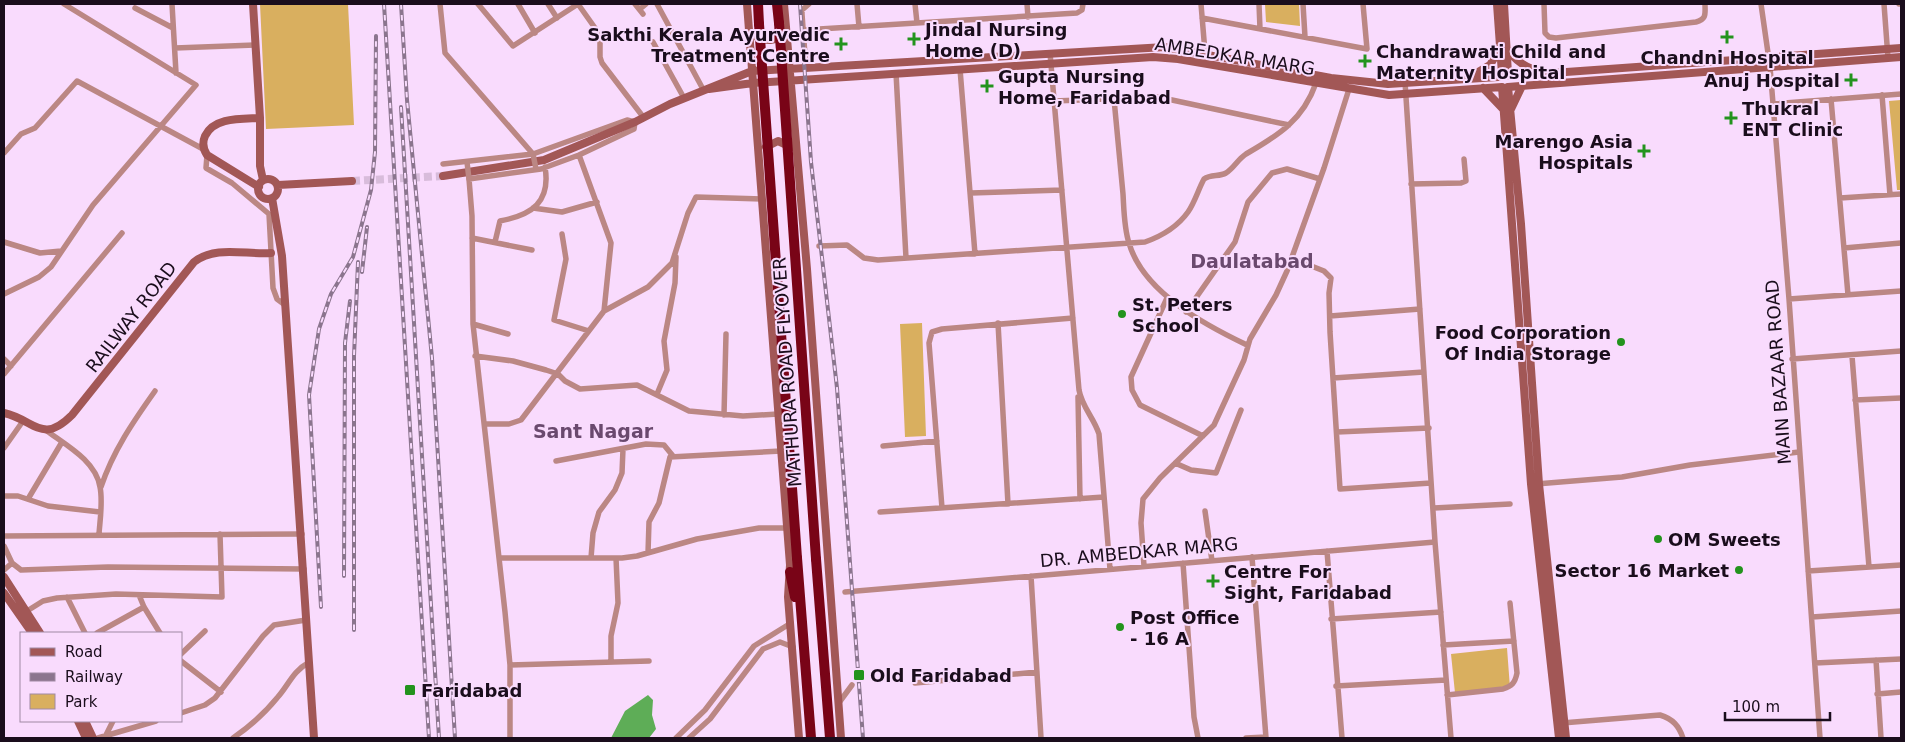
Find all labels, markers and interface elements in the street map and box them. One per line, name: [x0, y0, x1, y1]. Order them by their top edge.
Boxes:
place label: Jindal Nursing Home (D): [923, 19, 1068, 61]
place label: Sakthi Kerala Ayurvedic Treatment Centre: [587, 24, 830, 66]
marker: Chandni Hospital: [1720, 30, 1734, 44]
marker: Jindal Nursing Home (D): [907, 32, 921, 46]
street label: AMBEDKAR MARG: [1153, 33, 1317, 79]
marker: Sakthi Kerala Ayurvedic Treatment Centre: [834, 37, 848, 51]
place label: Chandrawati Child and Maternity Hospital: [1376, 41, 1606, 83]
place label: Chandni Hospital: [1640, 47, 1814, 68]
marker: Chandrawati Child and Maternity Hospital: [1358, 54, 1372, 68]
place label: Gupta Nursing Home, Faridabad: [998, 66, 1171, 108]
place label: Anuj Hospital: [1704, 70, 1840, 91]
marker: Anuj Hospital: [1844, 73, 1858, 87]
marker: Gupta Nursing Home, Faridabad: [980, 79, 994, 93]
place label: Thukral ENT Clinic: [1742, 98, 1843, 140]
marker: Thukral ENT Clinic: [1724, 111, 1738, 125]
place label: Marengo Asia Hospitals: [1495, 131, 1633, 173]
marker: Marengo Asia Hospitals: [1637, 144, 1651, 158]
district label: Daulatabad: [1190, 250, 1314, 272]
street label: MATHURA ROAD FLYOVER: [768, 256, 806, 488]
street label: RAILWAY ROAD: [81, 257, 181, 377]
street label: MAIN BAZAAR ROAD: [1761, 279, 1795, 465]
place label: St. Peters School: [1132, 294, 1232, 336]
marker: St. Peters School: [1116, 308, 1128, 320]
place label: Food Corporation Of India Storage: [1435, 322, 1611, 364]
marker: Food Corporation Of India Storage: [1615, 336, 1627, 348]
district label: Sant Nagar: [533, 420, 654, 442]
place label: OM Sweets: [1668, 529, 1781, 550]
street label: DR. AMBEDKAR MARG: [1039, 533, 1239, 571]
marker: OM Sweets: [1652, 533, 1664, 545]
place label: Sector 16 Market: [1554, 560, 1729, 581]
place label: Centre For Sight, Faridabad: [1224, 561, 1392, 603]
marker: Sector 16 Market: [1733, 564, 1745, 576]
marker: Centre For Sight, Faridabad: [1206, 574, 1220, 588]
place label: Post Office - 16 A: [1130, 607, 1239, 649]
marker: Post Office - 16 A: [1114, 621, 1126, 633]
legend: [20, 632, 182, 722]
text: Road: [65, 643, 103, 661]
place label: Old Faridabad: [870, 665, 1012, 686]
text: Railway: [65, 668, 123, 686]
marker: Old Faridabad: [852, 668, 866, 682]
place label: Faridabad: [421, 680, 522, 701]
marker: Faridabad: [403, 683, 417, 697]
scale bar: [1725, 690, 1830, 722]
text: Park: [65, 693, 98, 711]
text: 100 m: [1732, 698, 1780, 716]

